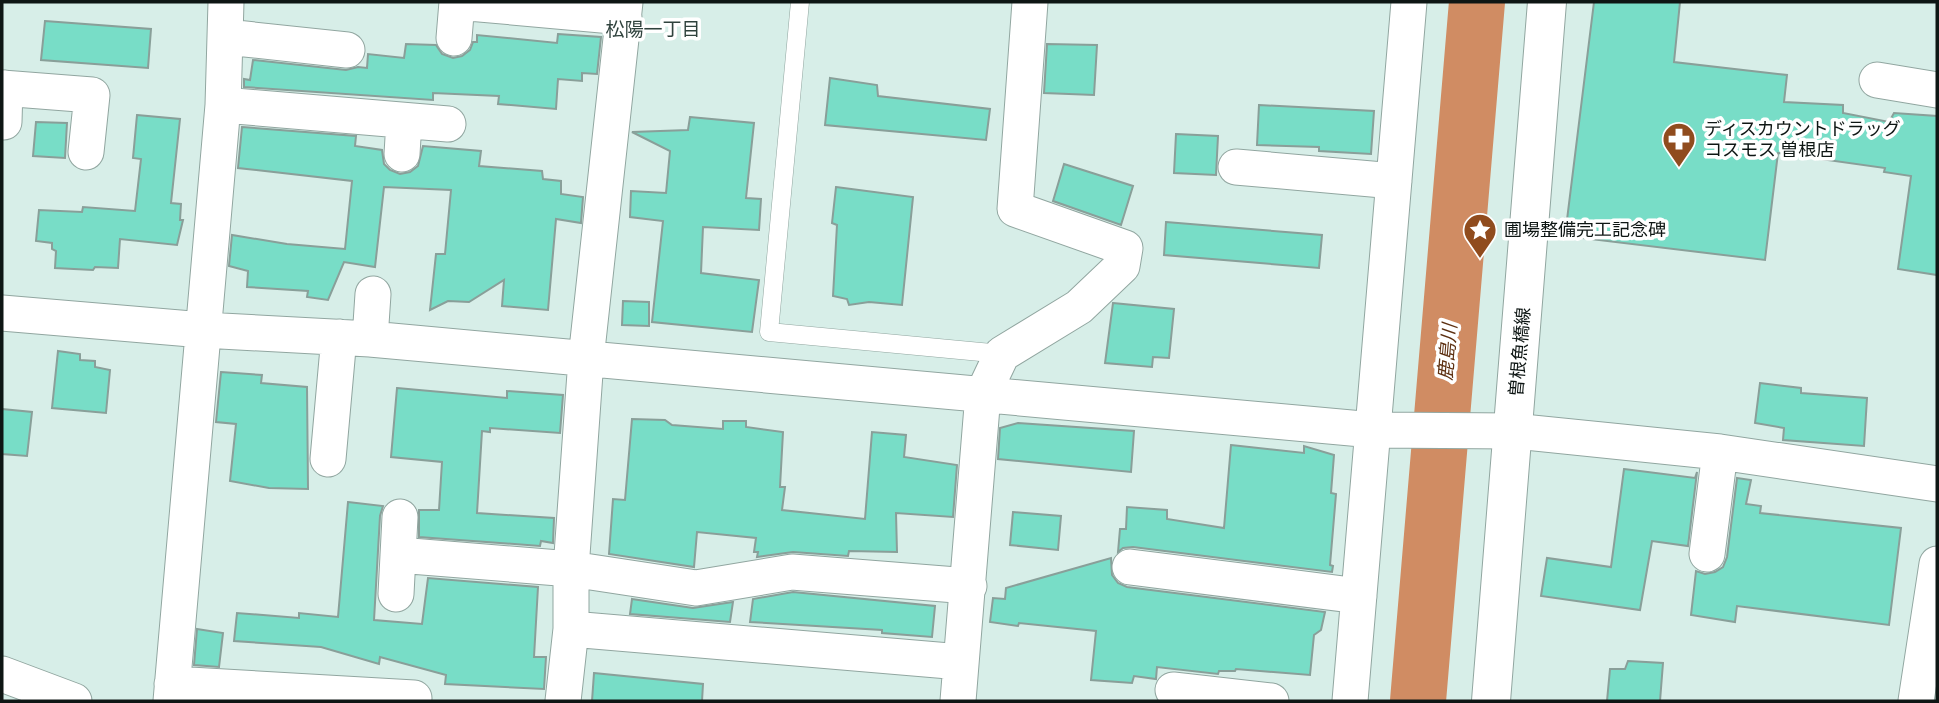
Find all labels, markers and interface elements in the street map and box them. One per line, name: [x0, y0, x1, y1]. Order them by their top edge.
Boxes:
district label: 松陽一丁目: [605, 17, 701, 41]
place label: ディスカウントドラッグ コスモス 曽根店: [1704, 117, 1901, 161]
pharmacy icon: ディスカウントドラッグ コスモス 曽根店: [1660, 120, 1698, 169]
place icon: 圃場整備完工記念碑: [1461, 211, 1499, 260]
place label: 圃場整備完工記念碑: [1504, 218, 1666, 241]
street label: 曽根魚橋線: [1504, 306, 1535, 398]
water label: 鹿島川: [1433, 321, 1462, 381]

